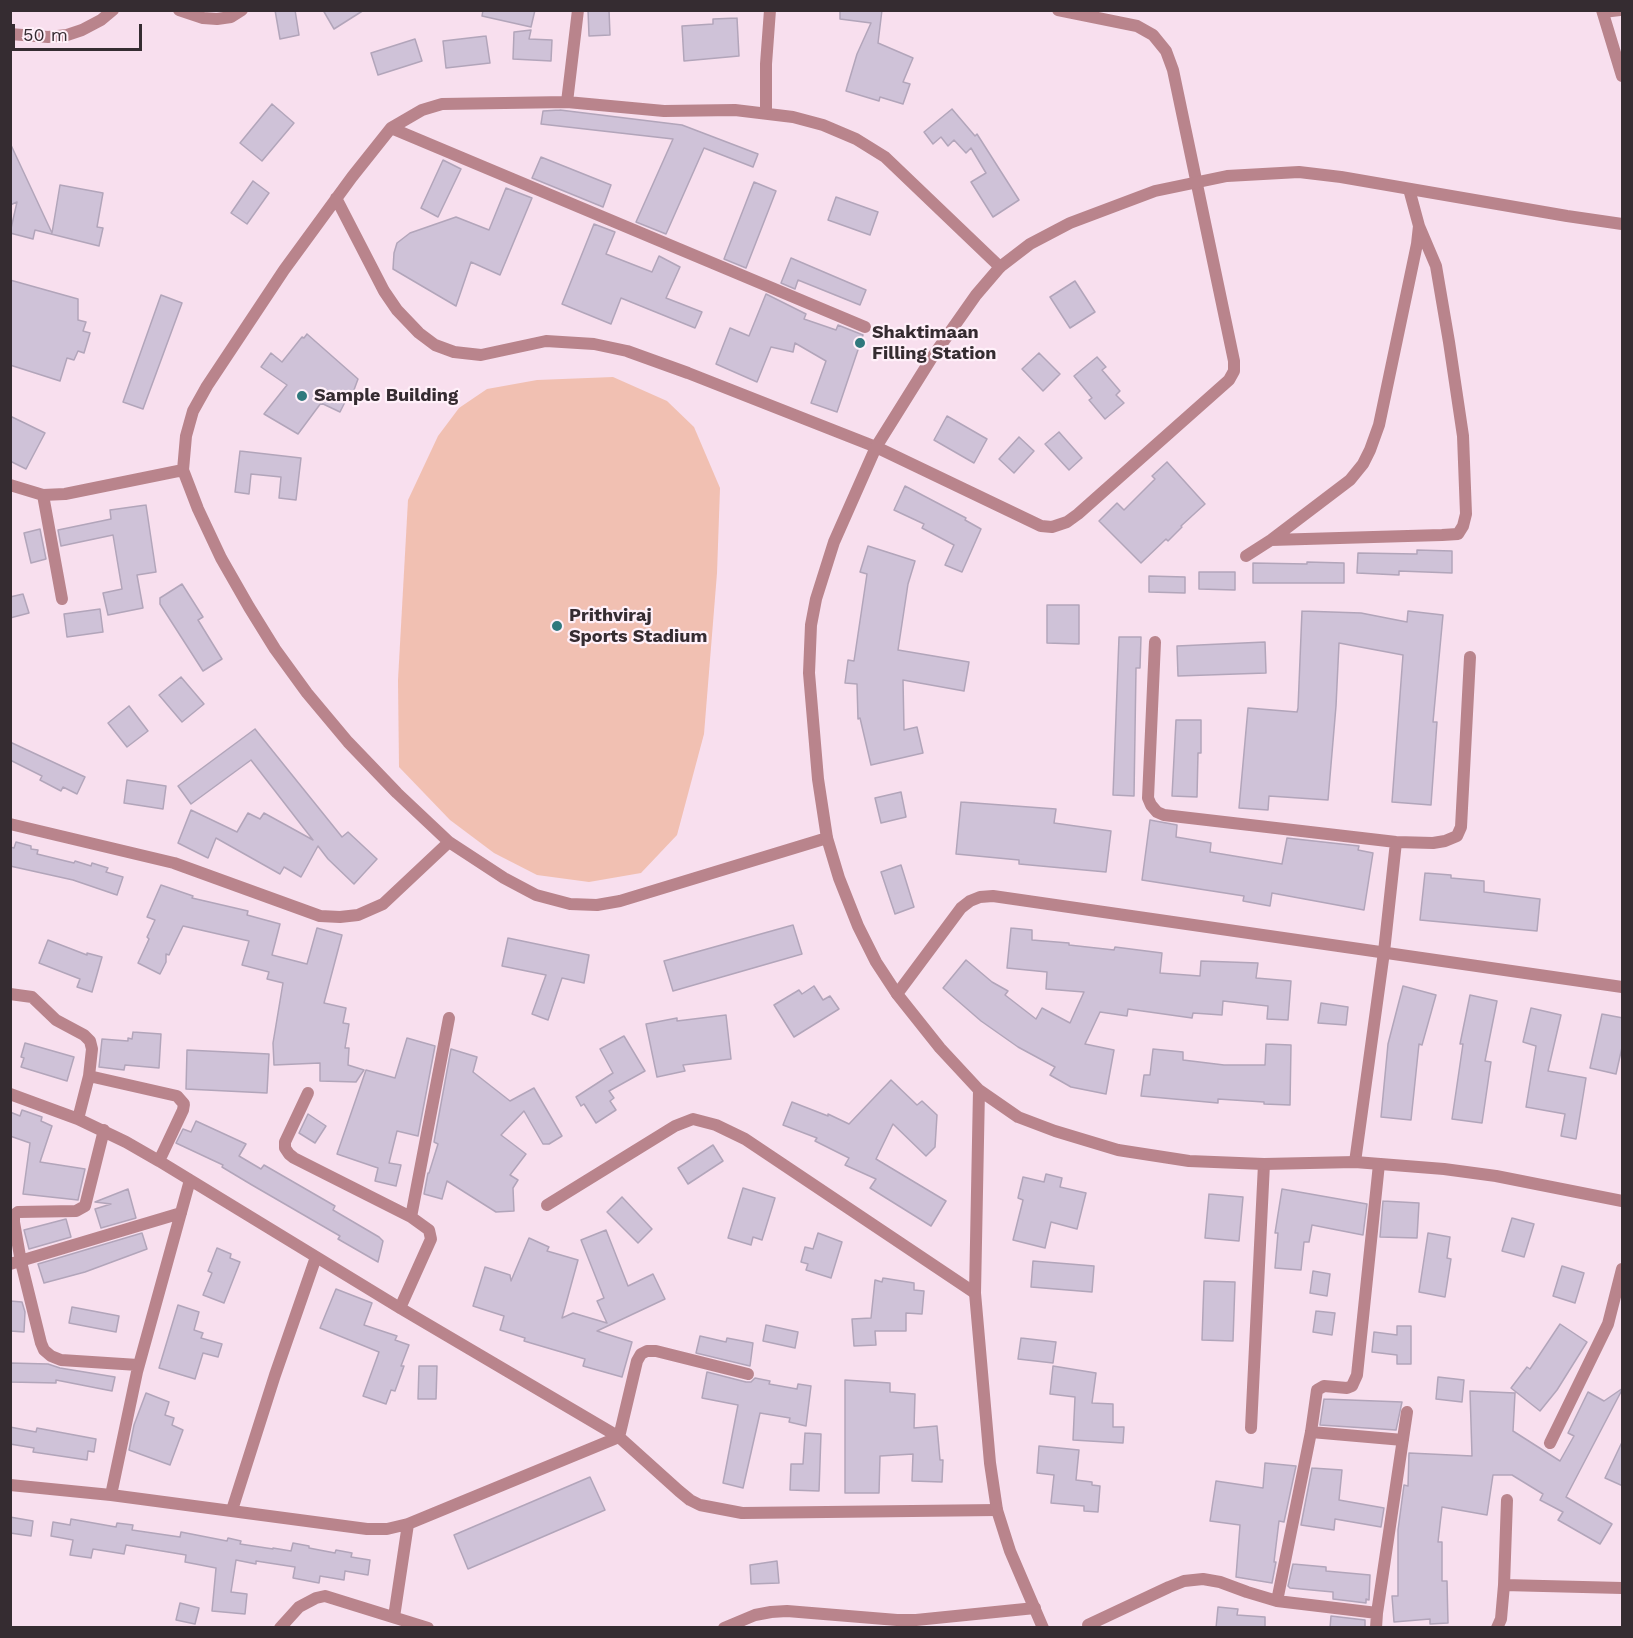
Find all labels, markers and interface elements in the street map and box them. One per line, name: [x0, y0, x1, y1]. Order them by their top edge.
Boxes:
scale bar: [15, 12, 146, 50]
text: 50 m: [23, 24, 68, 45]
place label: Shaktimaan Filling Station: [872, 322, 996, 364]
marker: Shaktimaan Filling Station: [853, 336, 867, 350]
place label: Sample Building: [314, 385, 458, 407]
marker: Sample Building: [295, 389, 309, 403]
place label: Prithviraj Sports Stadium: [569, 605, 707, 648]
marker: Prithviraj Sports Stadium: [550, 619, 564, 633]

